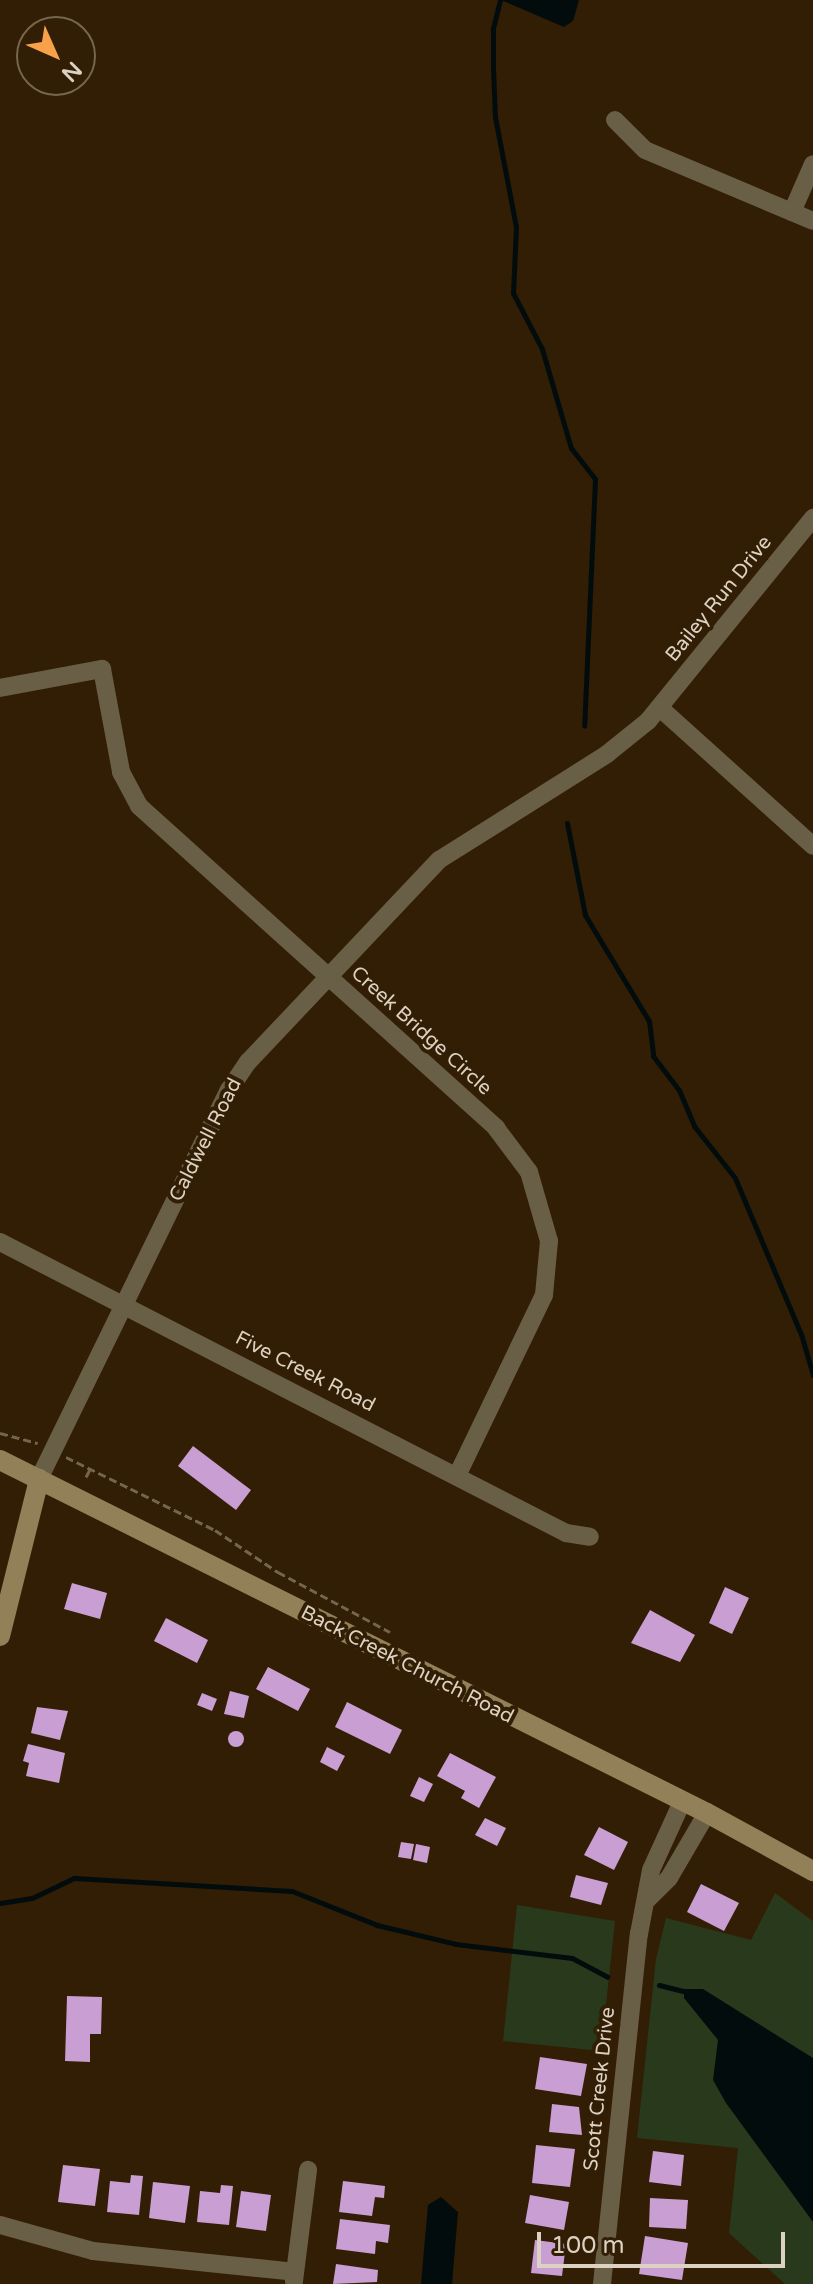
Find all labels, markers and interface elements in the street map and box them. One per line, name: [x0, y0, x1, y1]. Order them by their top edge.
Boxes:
north arrow: [16, 16, 96, 96]
text: N: [56, 56, 87, 87]
street label: Bailey Run Drive: [661, 531, 777, 667]
street label: Creek Bridge Circle: [346, 961, 496, 1101]
street label: Caldwell Road: [165, 1074, 247, 1206]
street label: Five Creek Road: [231, 1326, 379, 1418]
street label: Back Creek Church Road: [297, 1601, 517, 1729]
street label: Scott Creek Drive: [579, 2006, 621, 2172]
scale bar: [541, 2216, 789, 2266]
text: 100 m: [551, 2231, 625, 2260]

